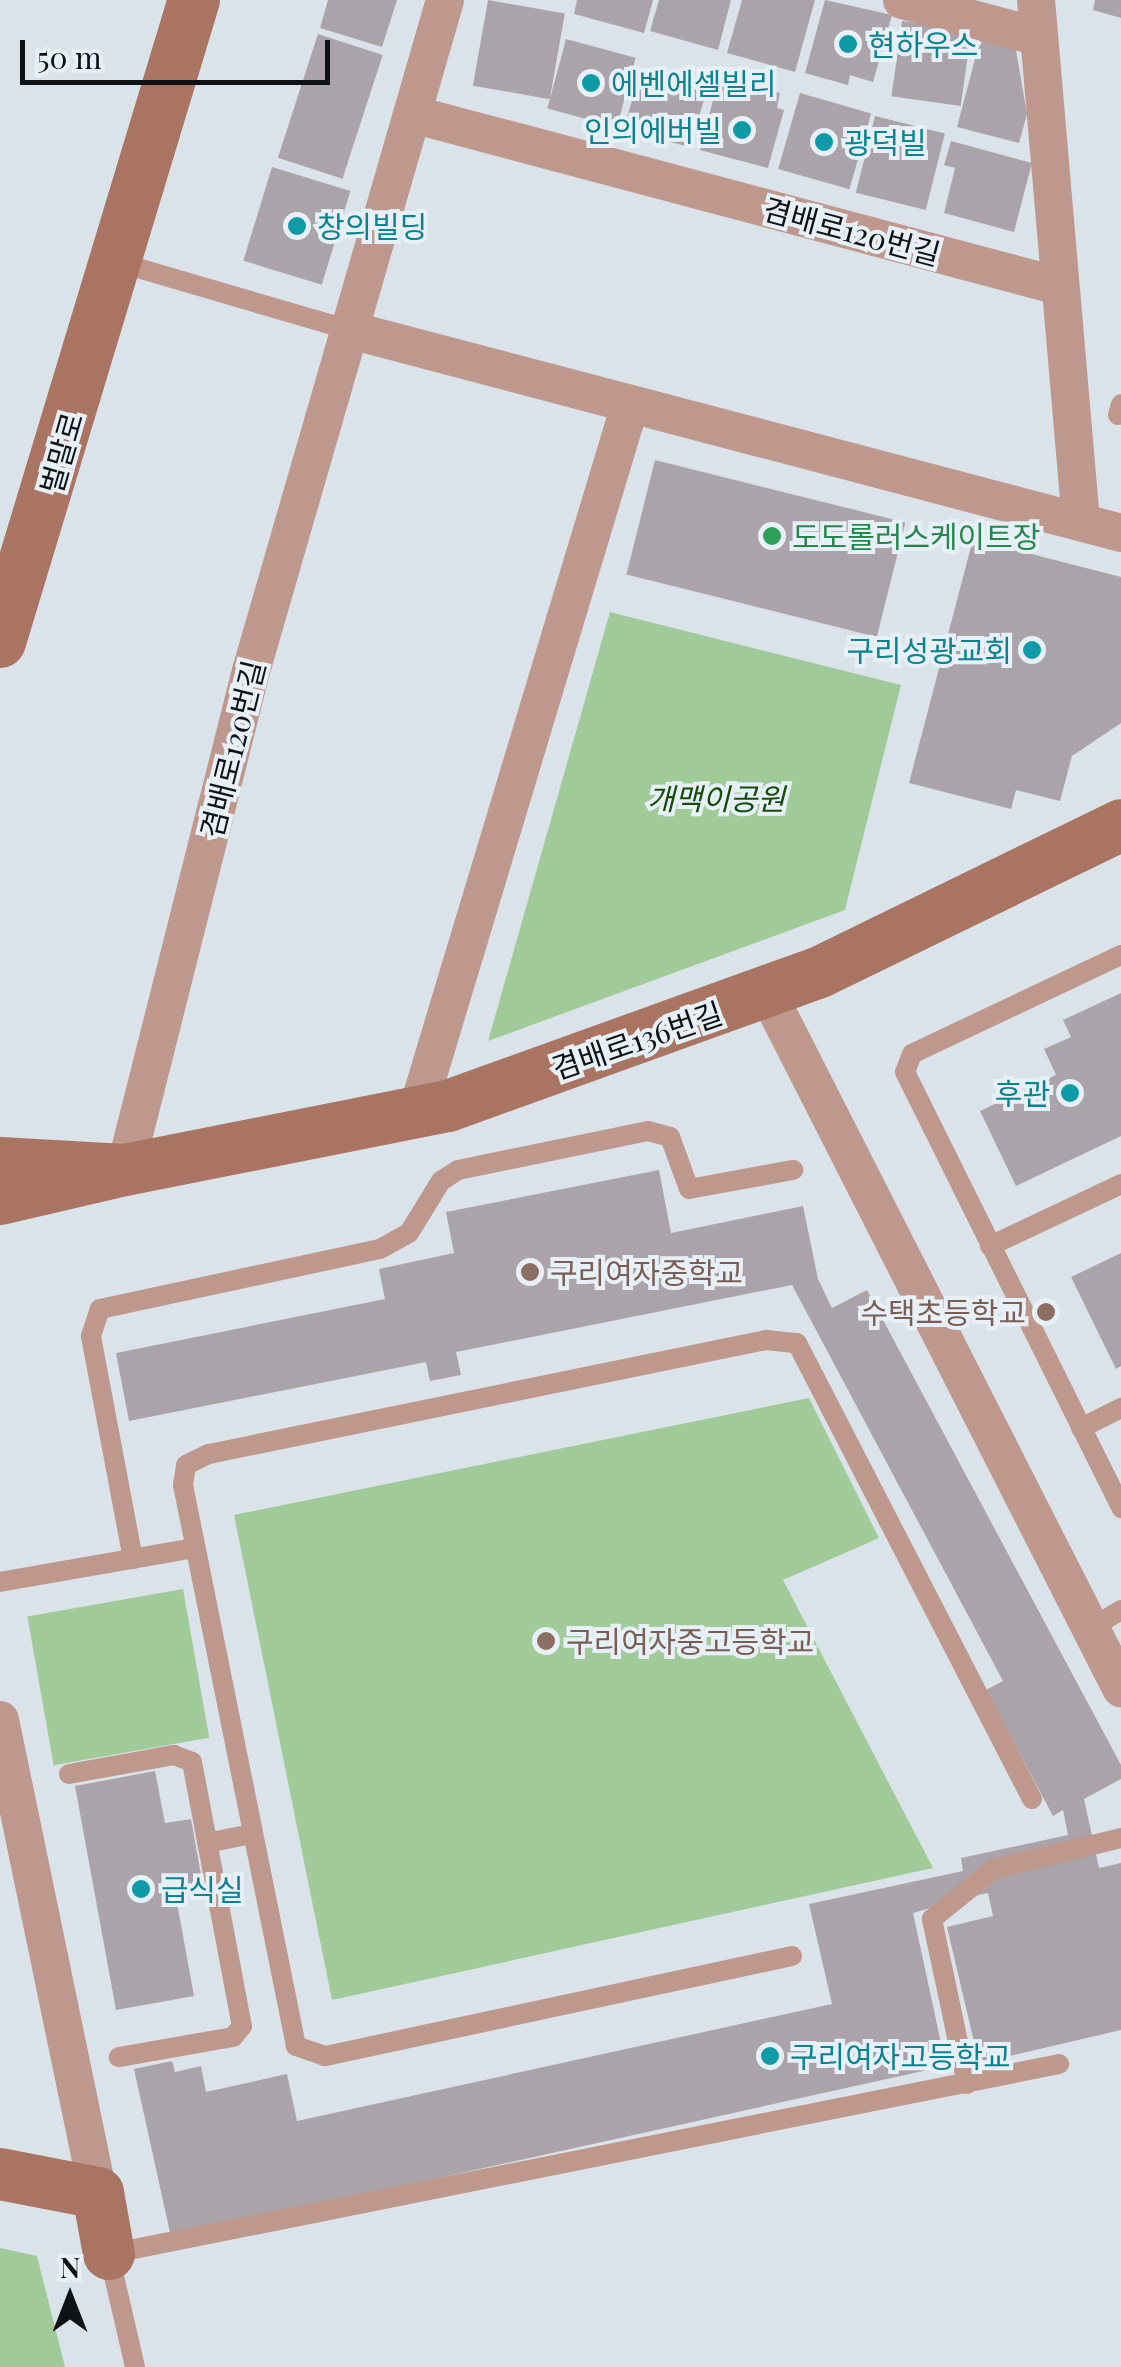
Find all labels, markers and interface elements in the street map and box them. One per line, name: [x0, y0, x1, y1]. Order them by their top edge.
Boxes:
scale bar: [25, 20, 335, 82]
place label: 현하우스: [868, 26, 978, 62]
marker: 현하우스: [837, 33, 859, 55]
text: 50 m: [37, 37, 102, 77]
place label: 에벤에셀빌리: [611, 65, 777, 101]
marker: 에벤에셀빌리: [580, 72, 602, 94]
place label: 인의에버빌: [584, 112, 722, 148]
marker: 인의에버빌: [731, 119, 753, 141]
place label: 광덕빌: [844, 124, 927, 160]
marker: 광덕빌: [813, 131, 835, 153]
street label: 겸배로120번길: [760, 190, 944, 272]
place label: 창의빌딩: [317, 208, 427, 244]
marker: 창의빌딩: [286, 215, 308, 237]
street label: 벌말로: [32, 408, 90, 498]
place label: 도도롤러스케이트장: [792, 518, 1040, 554]
marker: 도도롤러스케이트장: [761, 525, 783, 547]
place label: 구리성광교회: [846, 632, 1012, 668]
marker: 구리성광교회: [1021, 639, 1043, 661]
street label: 겸배로120번길: [193, 657, 271, 841]
park label: 개맥이공원: [647, 780, 785, 816]
street label: 겸배로136번길: [547, 994, 727, 1086]
place label: 후관: [995, 1075, 1050, 1111]
marker: 후관: [1059, 1082, 1081, 1104]
place label: 구리여자중학교: [550, 1254, 743, 1290]
marker: 구리여자중학교: [519, 1261, 541, 1283]
place label: 수택초등학교: [860, 1294, 1026, 1330]
marker: 수택초등학교: [1035, 1301, 1057, 1323]
place label: 구리여자중고등학교: [566, 1623, 814, 1659]
marker: 구리여자중고등학교: [535, 1630, 557, 1652]
place label: 급식실: [161, 1871, 244, 1907]
marker: 급식실: [130, 1878, 152, 1900]
place label: 구리여자고등학교: [790, 2038, 1011, 2074]
marker: 구리여자고등학교: [759, 2045, 781, 2067]
north arrow: [20, 2247, 120, 2347]
text: N: [60, 2248, 80, 2285]

